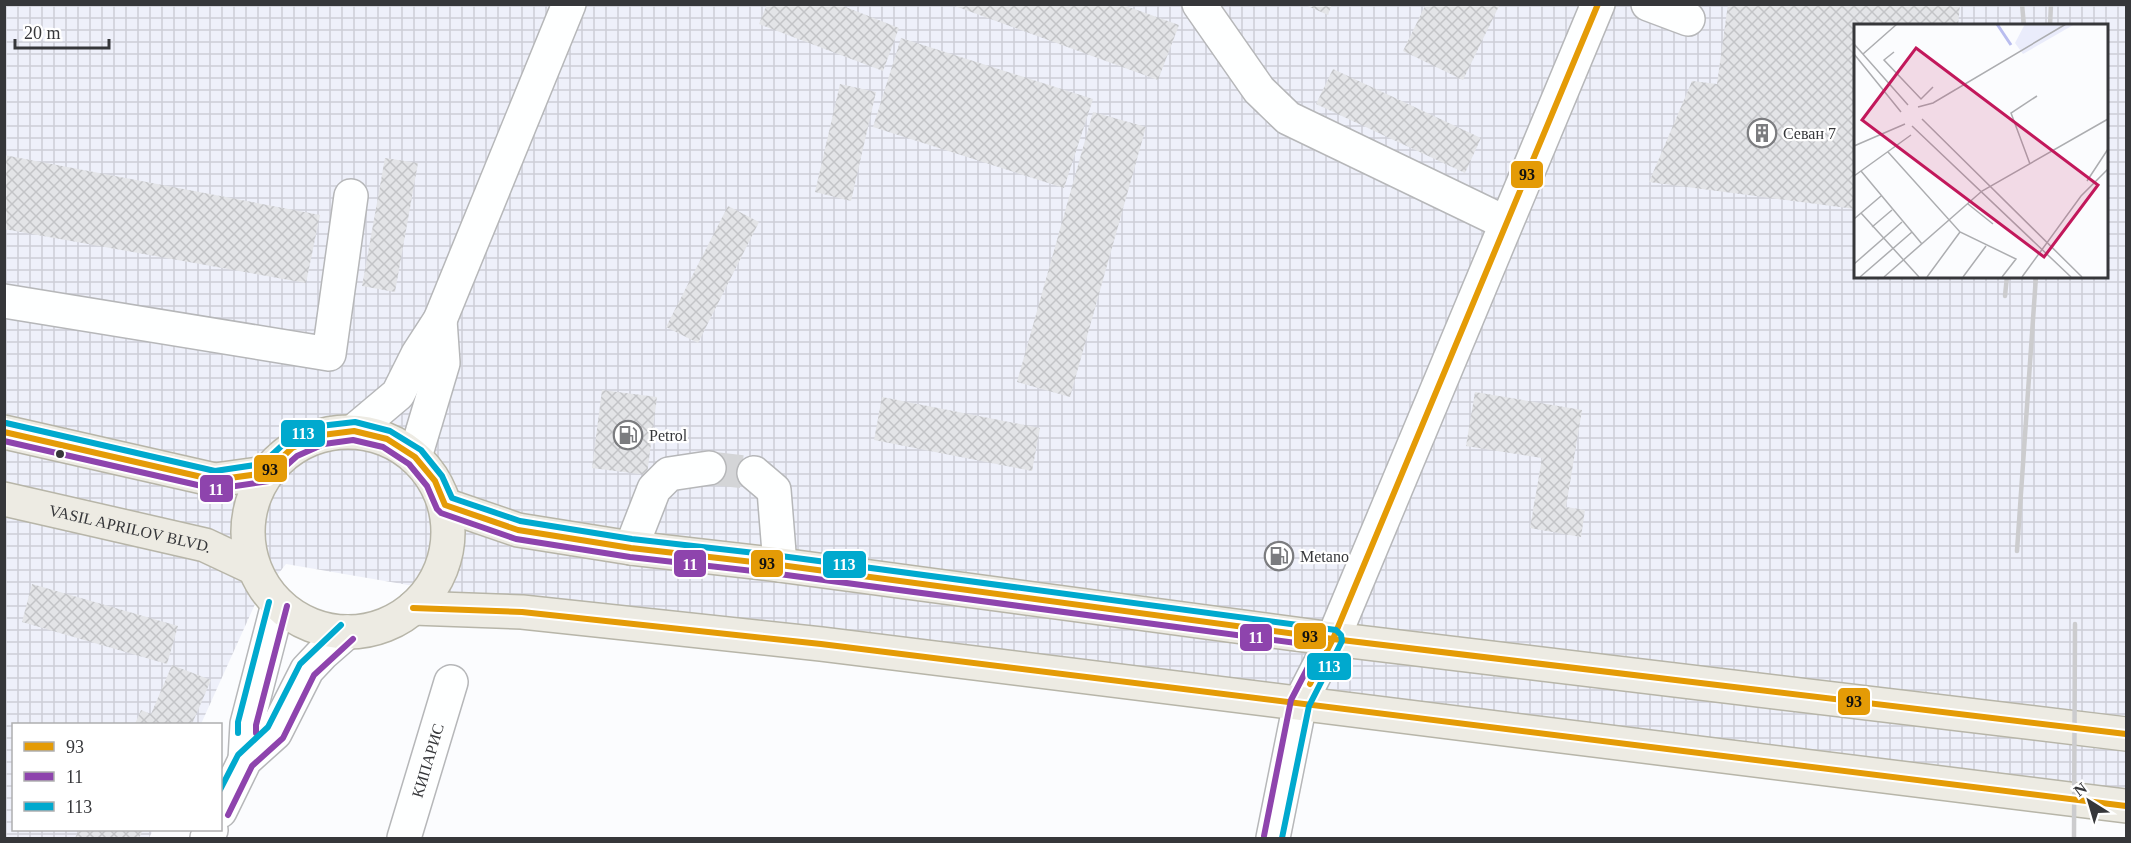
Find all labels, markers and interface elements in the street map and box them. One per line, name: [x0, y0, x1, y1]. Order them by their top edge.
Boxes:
scale bar: [15, 12, 110, 50]
text: 20 m: [24, 23, 61, 43]
inset map: [1854, 24, 2107, 278]
building icon: Севан 7: [1746, 117, 1778, 149]
place label: Севан 7: [1783, 125, 1836, 142]
line badge: 93: [1510, 160, 1544, 189]
text: 93: [1519, 166, 1535, 183]
line badge: 113: [280, 419, 326, 448]
fuel station icon: Petrol: [612, 419, 644, 451]
text: 113: [291, 425, 315, 442]
place label: Petrol: [649, 427, 688, 444]
unlabelled marker: [54, 448, 66, 460]
line badge: 93: [253, 454, 288, 483]
text: 93: [262, 461, 278, 478]
line badge: 11: [199, 474, 234, 503]
text: 11: [208, 481, 224, 498]
street label: VASIL APRILOV BLVD.: [47, 502, 215, 556]
fuel station icon: Metano: [1263, 540, 1295, 572]
place label: Metano: [1300, 548, 1349, 565]
line badge: 11: [673, 549, 707, 578]
line badge: 93: [750, 549, 784, 578]
line badge: 113: [822, 550, 867, 579]
text: 93: [759, 555, 775, 572]
text: 11: [682, 556, 698, 573]
text: 113: [832, 556, 856, 573]
line badge: 93: [1293, 622, 1327, 650]
line badge: 11: [1239, 623, 1273, 652]
text: 93: [1302, 628, 1318, 645]
text: 11: [1248, 629, 1264, 646]
line badge: 113: [1306, 652, 1352, 681]
text: 113: [1317, 658, 1341, 675]
line badge: 93: [1837, 687, 1871, 716]
text: 93: [1846, 693, 1862, 710]
street label: КИПАРИС: [409, 722, 447, 800]
legend: [12, 723, 222, 831]
text: 93: [66, 737, 84, 757]
text: 11: [66, 767, 83, 787]
north arrow: [2059, 771, 2119, 831]
text: N: [2071, 779, 2090, 800]
text: 113: [66, 797, 92, 817]

